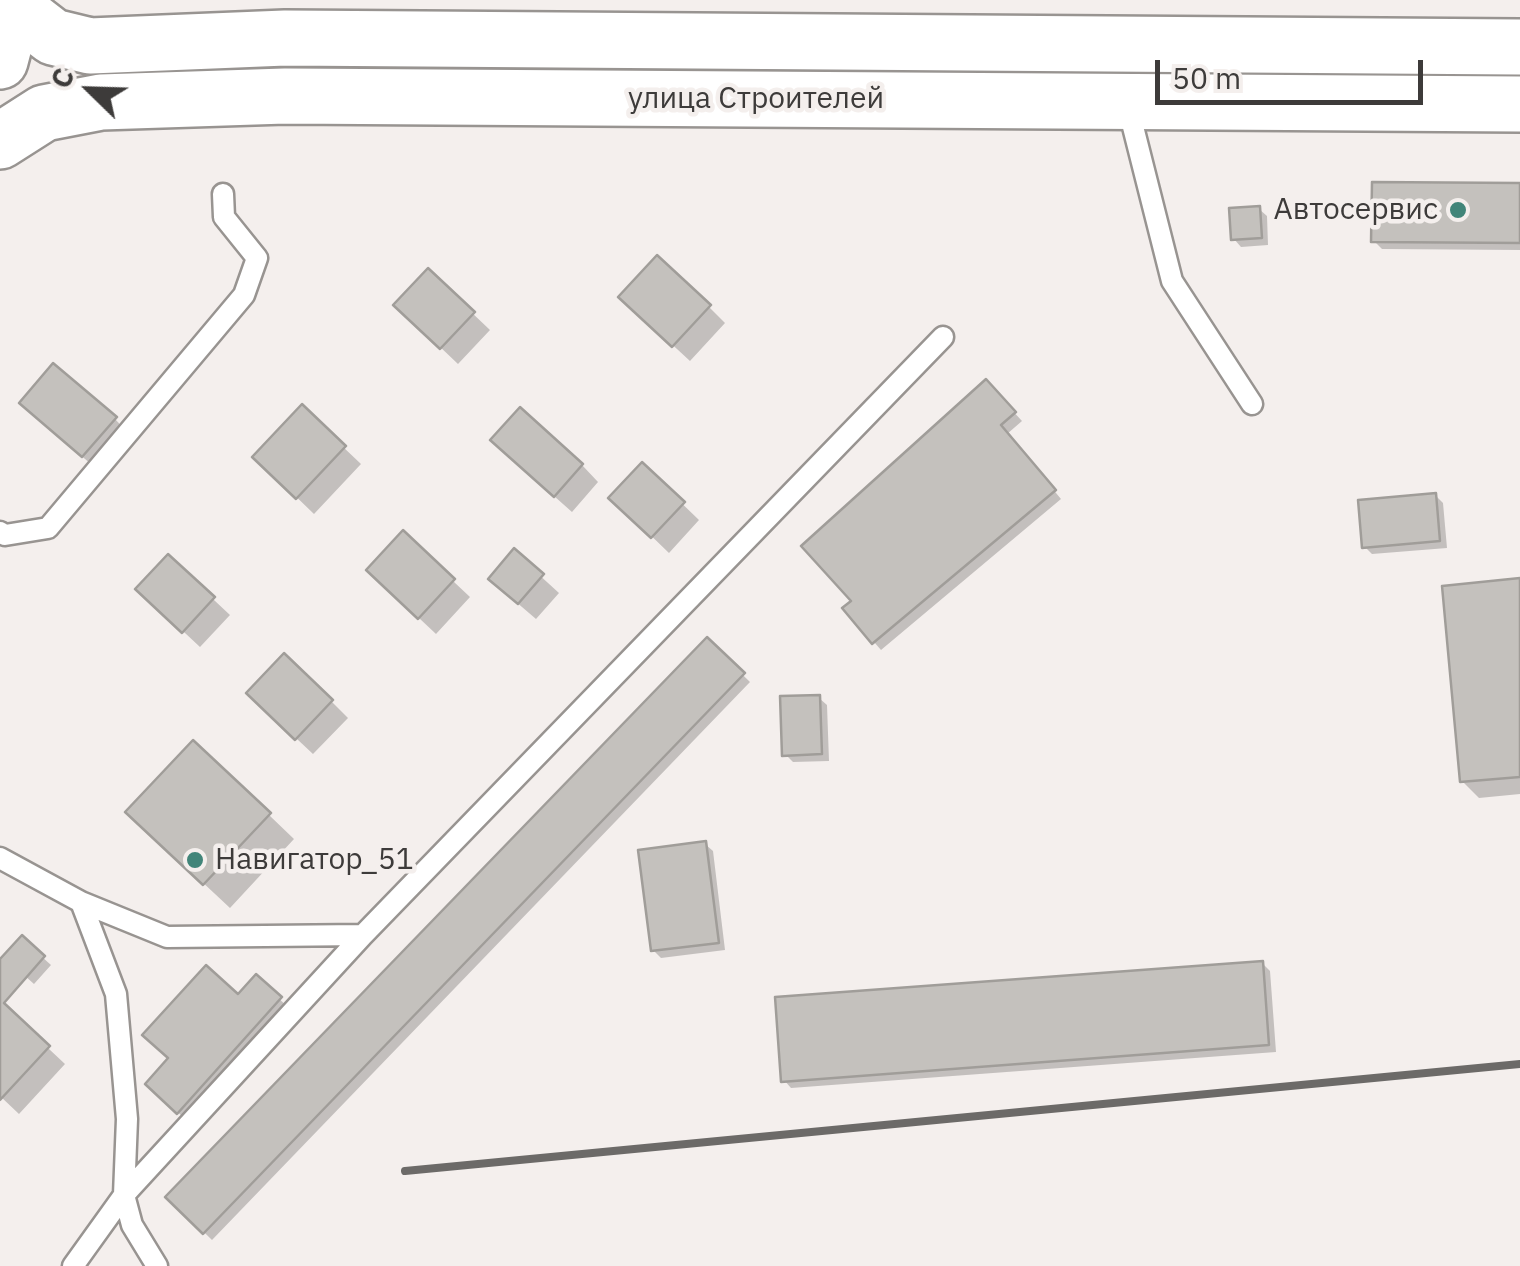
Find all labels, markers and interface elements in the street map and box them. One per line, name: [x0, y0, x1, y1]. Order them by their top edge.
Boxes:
north arrow: [40, 40, 140, 140]
scale bar: [1160, 40, 1428, 102]
text: 50 m: [1172, 58, 1241, 97]
text: С: [41, 62, 83, 94]
street label: улица Строителей: [628, 81, 884, 117]
place label: Автосервис: [1274, 192, 1438, 228]
marker: Автосервис: [1447, 199, 1469, 221]
place label: Навигатор_51: [215, 842, 414, 878]
marker: Навигатор_51: [184, 849, 206, 871]

